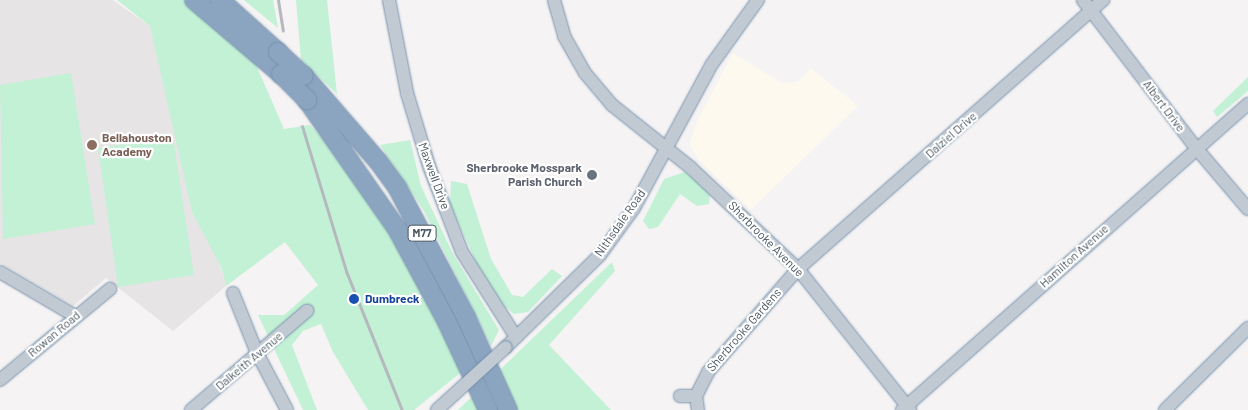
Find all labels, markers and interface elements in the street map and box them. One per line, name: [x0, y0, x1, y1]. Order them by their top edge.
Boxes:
street label: Albert Drive: [1140, 77, 1188, 135]
street label: Dalziel Drive: [923, 109, 979, 161]
place label: Bellahouston Academy: [102, 131, 172, 159]
marker: Bellahouston Academy: [86, 139, 98, 151]
street label: Maxwell Drive: [415, 141, 453, 211]
place label: Sherbrooke Mosspark Parish Church: [466, 161, 582, 189]
marker: Sherbrooke Mosspark Parish Church: [586, 169, 598, 181]
street label: Nithsdale Road: [592, 187, 648, 259]
street label: Sherbrooke Avenue: [725, 198, 807, 280]
street label: Hamilton Avenue: [1037, 221, 1111, 291]
road number: M77: [407, 224, 437, 242]
street label: Sherbrooke Gardens: [704, 285, 784, 375]
marker: Dumbreck: [347, 292, 361, 306]
place label: Dumbreck: [365, 292, 420, 306]
street label: Rowan Road: [25, 308, 83, 360]
street label: Dalkeith Avenue: [213, 329, 285, 393]

